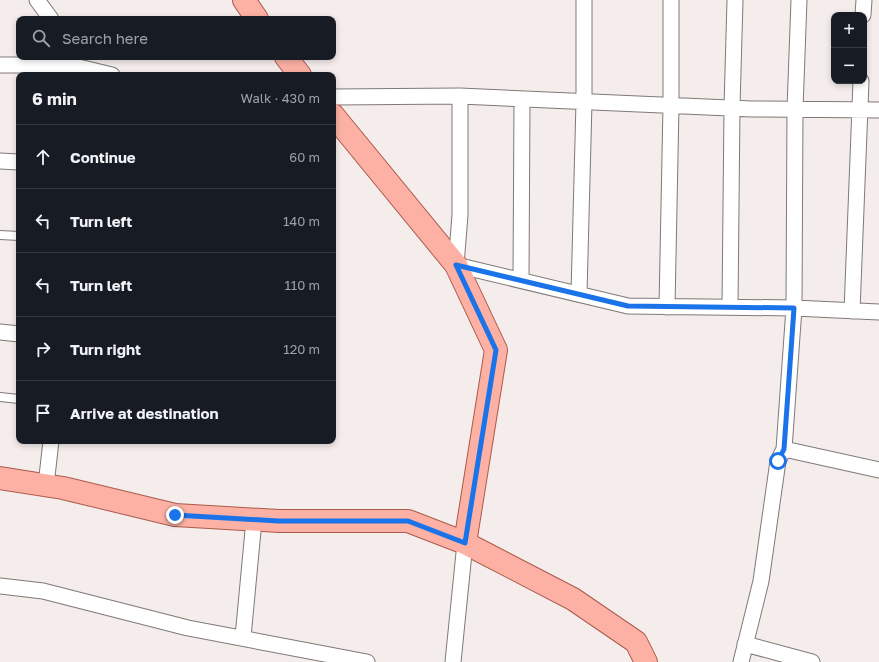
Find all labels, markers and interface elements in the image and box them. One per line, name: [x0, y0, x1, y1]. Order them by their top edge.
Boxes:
map controls: [831, 12, 867, 84]
button: +: [831, 12, 867, 48]
search box: [16, 16, 336, 60]
icon: search: [30, 27, 52, 49]
text: Search here: [62, 29, 148, 47]
button: −: [831, 48, 867, 84]
text: 6 min: [32, 88, 77, 109]
text: Walk · 430 m: [240, 90, 320, 106]
icon: ahead: [32, 146, 54, 168]
text: Continue: [70, 148, 136, 166]
text: 60 m: [289, 149, 320, 165]
icon: left: [32, 210, 54, 232]
text: Turn left: [70, 212, 132, 230]
text: 140 m: [283, 213, 320, 229]
icon: left: [32, 274, 54, 296]
text: Turn left: [70, 276, 132, 294]
text: 110 m: [285, 277, 320, 293]
icon: right: [32, 338, 54, 360]
text: Turn right: [70, 340, 141, 358]
text: 120 m: [283, 341, 320, 357]
icon: arrive: [32, 402, 54, 424]
text: Arrive at destination: [70, 404, 219, 422]
route start: [769, 452, 787, 470]
route end: [166, 506, 184, 524]

